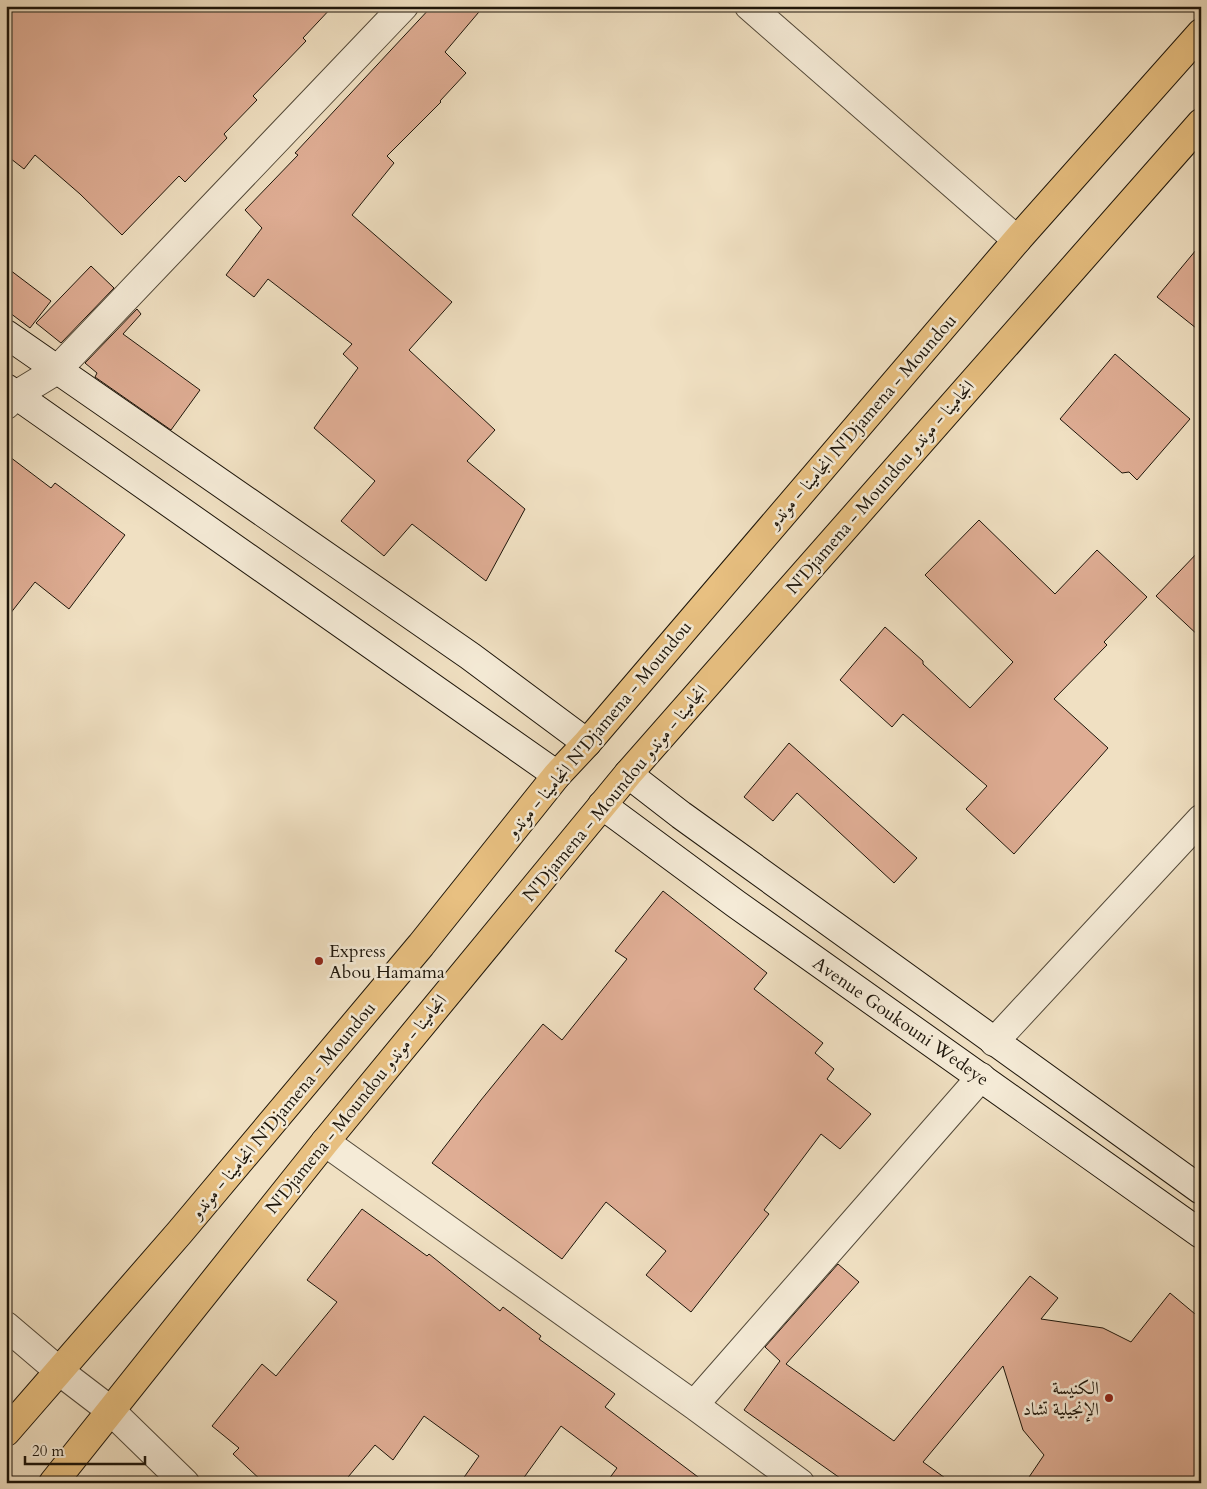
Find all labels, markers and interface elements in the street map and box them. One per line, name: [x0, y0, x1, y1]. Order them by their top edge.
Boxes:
street label: انجامينا - موندو N'Djamena - Moundou: [761, 309, 962, 535]
street label: N'Djamena - Moundou انجامينا - موندو: [780, 375, 980, 600]
street label: انجامينا - موندو N'Djamena - Moundou: [500, 615, 698, 845]
street label: N'Djamena - Moundou انجامينا - موندو: [517, 679, 714, 907]
place label: Express Abou Hamama: [329, 939, 445, 985]
street label: Avenue Goukouni Wedeye: [808, 951, 994, 1092]
marker: Express Abou Hamama: [313, 955, 325, 967]
street label: N'Djamena - Moundou انجامينا - موندو: [260, 989, 453, 1219]
street label: انجامينا - موندو N'Djamena - Moundou: [184, 996, 382, 1226]
place label: الكنيسة الإنجيلية تشاد: [1023, 1376, 1099, 1422]
marker: الكنيسة الإنجيلية تشاد: [1103, 1392, 1115, 1404]
scale bar: [25, 1434, 145, 1466]
text: 20 m: [32, 1441, 64, 1461]

